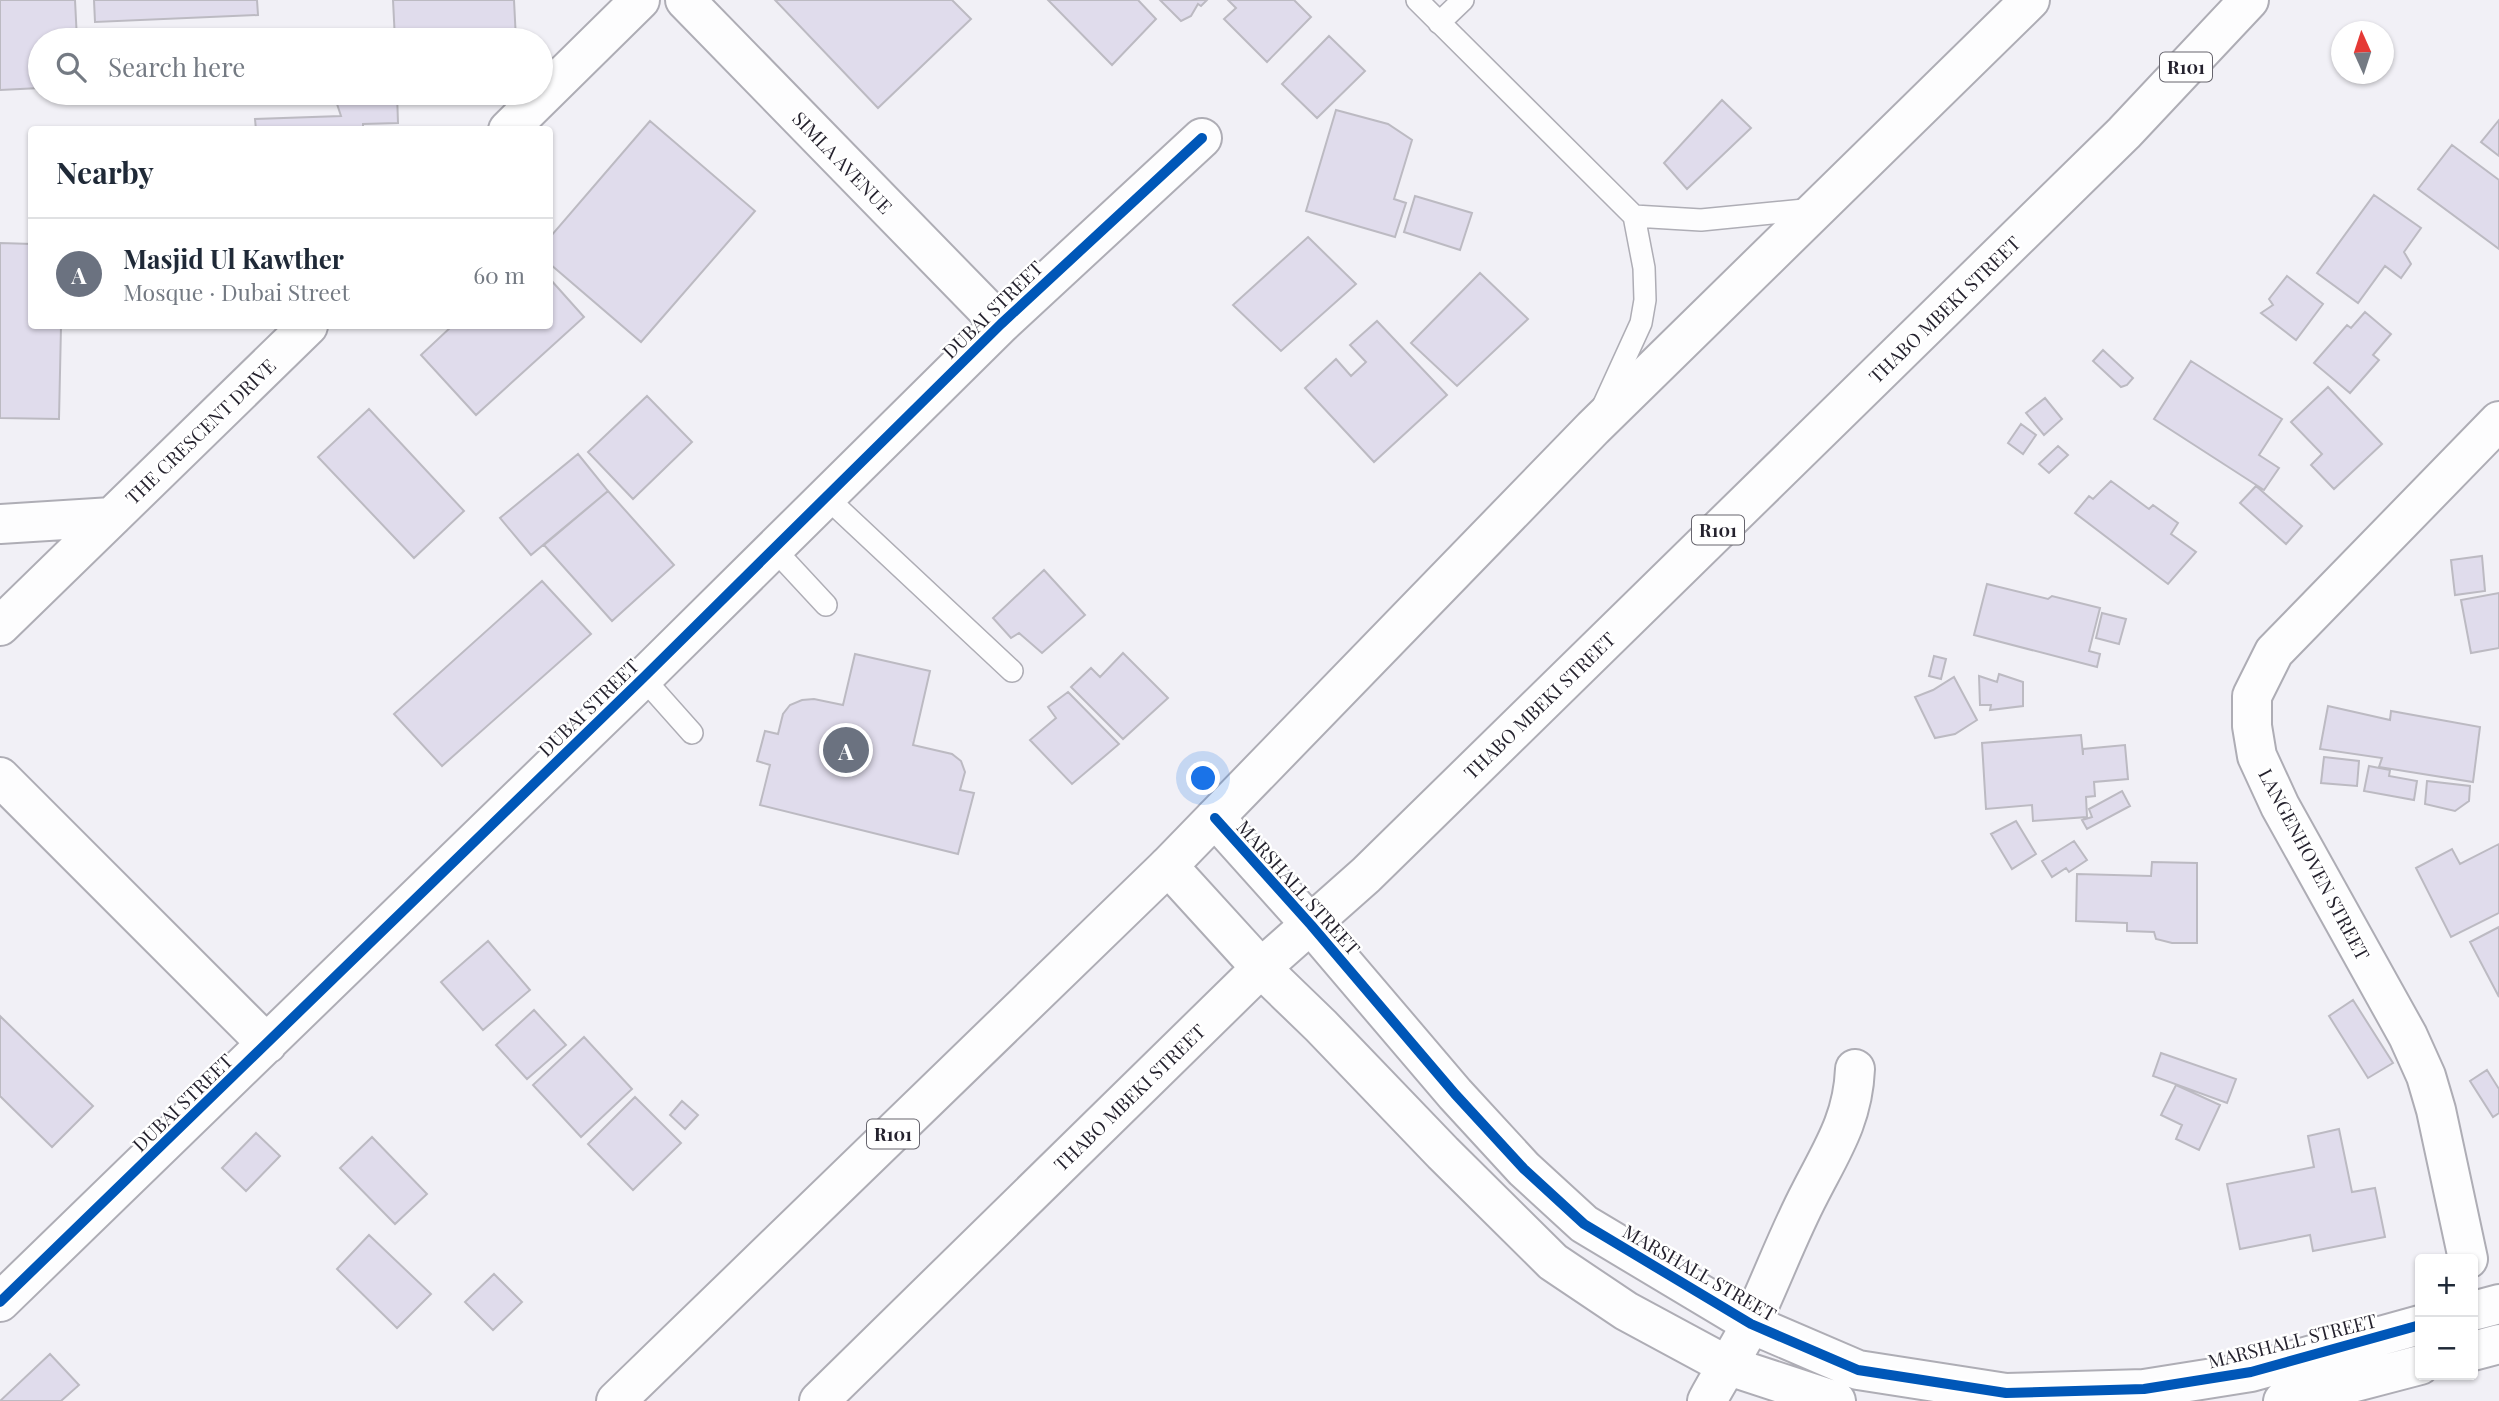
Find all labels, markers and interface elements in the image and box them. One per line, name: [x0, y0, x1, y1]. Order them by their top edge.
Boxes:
north arrow: [2331, 21, 2394, 84]
search box: [28, 28, 553, 105]
icon: search: [52, 48, 90, 86]
text: Search here: [108, 49, 245, 84]
road number: R101: [2160, 52, 2212, 82]
street label: SIMLA AVENUE: [787, 105, 899, 219]
text: Nearby: [56, 152, 154, 192]
street label: THABO MBEKI STREET: [1863, 230, 2026, 388]
text: Masjid Ul Kawther: [123, 241, 344, 276]
street label: DUBAI STREET: [936, 254, 1048, 364]
text: A: [71, 259, 87, 290]
text: 60 m: [473, 259, 525, 290]
text: Mosque · Dubai Street: [123, 276, 350, 307]
street label: THE CRESCENT DRIVE: [119, 352, 281, 510]
road number: R101: [1692, 516, 1744, 544]
street label: THABO MBEKI STREET: [1458, 626, 1621, 784]
street label: DUBAI STREET: [532, 652, 644, 762]
pin: A: [823, 724, 869, 776]
your location: [1186, 761, 1220, 795]
street label: LANGENHOVEN STREET: [2253, 764, 2377, 964]
street label: MARSHALL STREET: [1231, 814, 1367, 960]
street label: THABO MBEKI STREET: [1048, 1018, 1211, 1176]
street label: DUBAI STREET: [126, 1047, 238, 1157]
road number: R101: [867, 1120, 919, 1148]
street label: MARSHALL STREET: [1619, 1217, 1782, 1327]
map controls: [2415, 1254, 2478, 1380]
button: +: [2415, 1254, 2478, 1317]
street label: MARSHALL STREET: [2205, 1306, 2379, 1374]
button: −: [2415, 1317, 2478, 1380]

